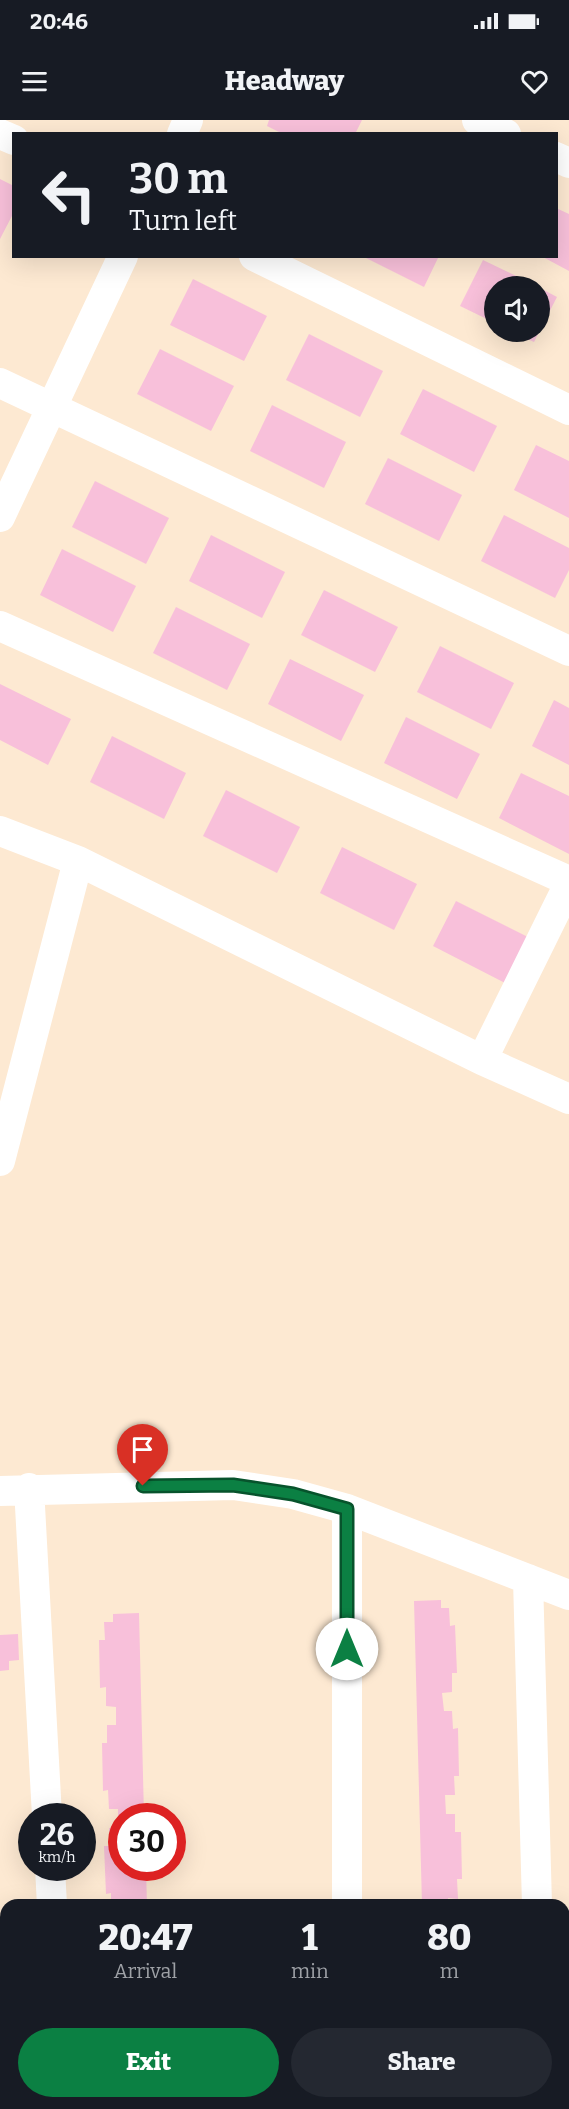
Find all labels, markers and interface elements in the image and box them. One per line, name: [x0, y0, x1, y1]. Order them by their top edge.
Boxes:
text: 20:46: [30, 8, 88, 35]
icon: menu: [18, 65, 51, 98]
text: Headway: [225, 65, 344, 97]
icon: heart: [518, 65, 551, 98]
text: 30 m: [129, 154, 228, 204]
icon: left: [30, 156, 108, 234]
text: Turn left: [129, 205, 237, 237]
map controls: [484, 276, 550, 342]
button: sound: [484, 276, 550, 342]
pin: [117, 1424, 168, 1486]
icon: arrive: [126, 1433, 159, 1466]
position arrow: [315, 1617, 379, 1681]
speed limit sign: 30: [108, 1803, 186, 1881]
text: 26: [40, 1817, 74, 1853]
text: km/h: [38, 1848, 76, 1866]
text: 20:47: [98, 1916, 192, 1960]
text: 1: [302, 1916, 318, 1960]
text: 80: [427, 1916, 472, 1960]
text: Arrival: [114, 1959, 177, 1983]
text: min: [291, 1959, 329, 1983]
text: m: [440, 1959, 459, 1983]
button: Exit: [18, 2028, 279, 2097]
button: Share: [291, 2028, 552, 2097]

